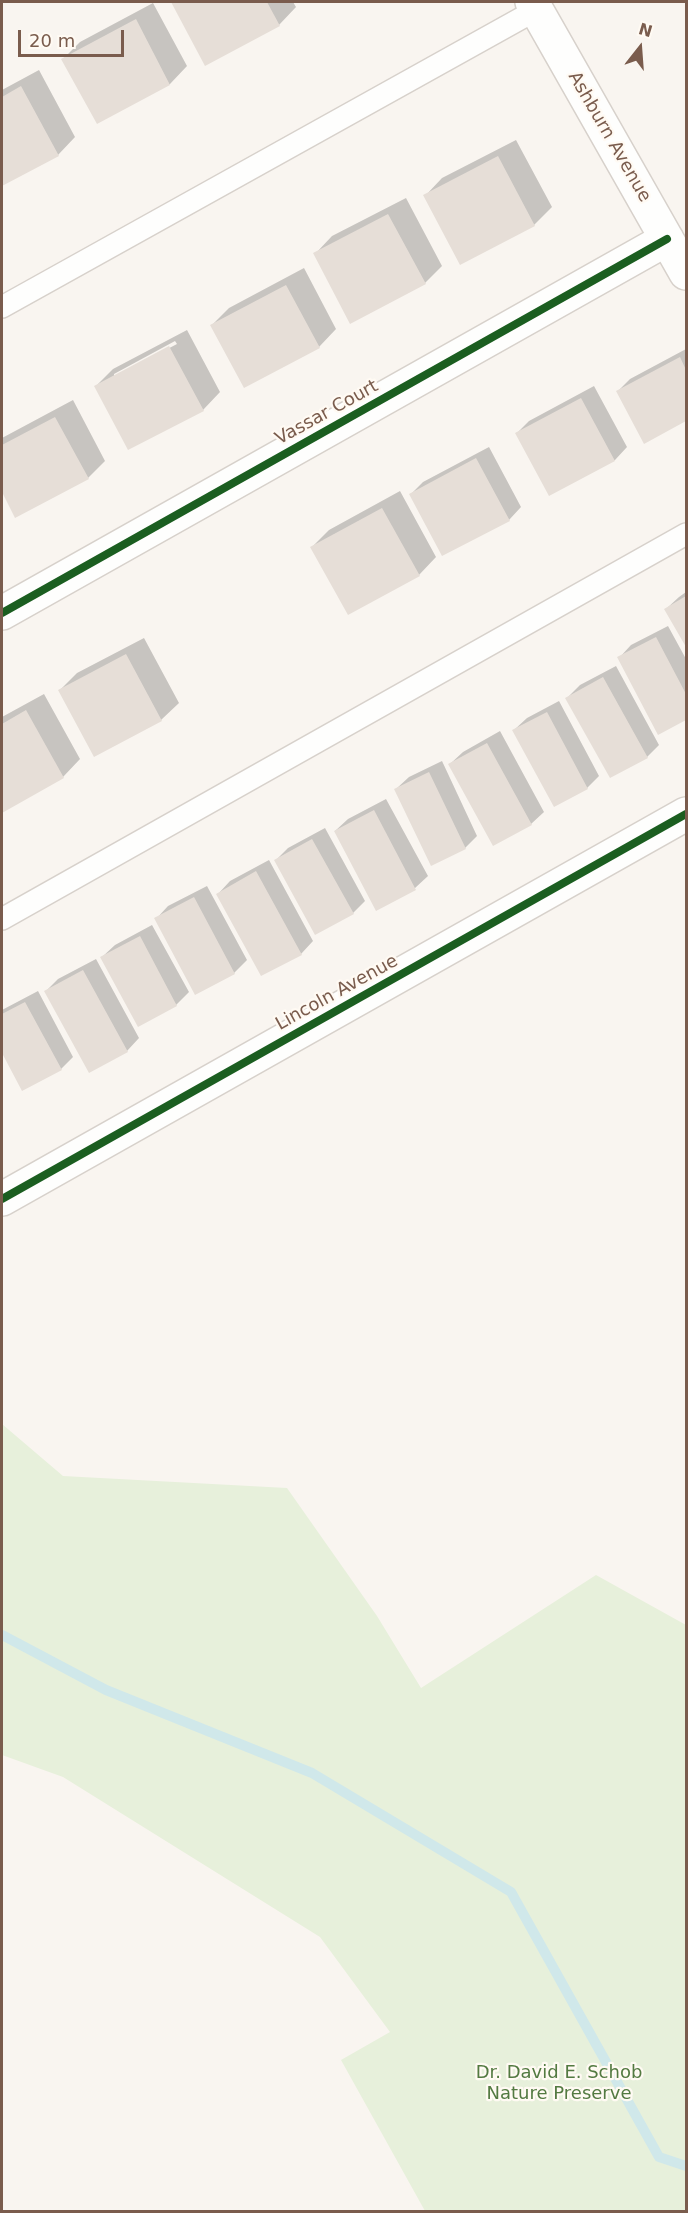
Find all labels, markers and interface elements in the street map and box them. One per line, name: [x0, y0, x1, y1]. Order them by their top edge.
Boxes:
scale bar: [21, 18, 128, 56]
north arrow: [610, 18, 670, 78]
text: N: [636, 19, 655, 41]
text: 20 m: [29, 30, 75, 51]
street label: Ashburn Avenue: [563, 68, 655, 206]
street label: Vassar Court: [272, 376, 382, 450]
street label: Lincoln Avenue: [272, 951, 402, 1035]
park label: Dr. David E. Schob Nature Preserve: [476, 2062, 642, 2104]

